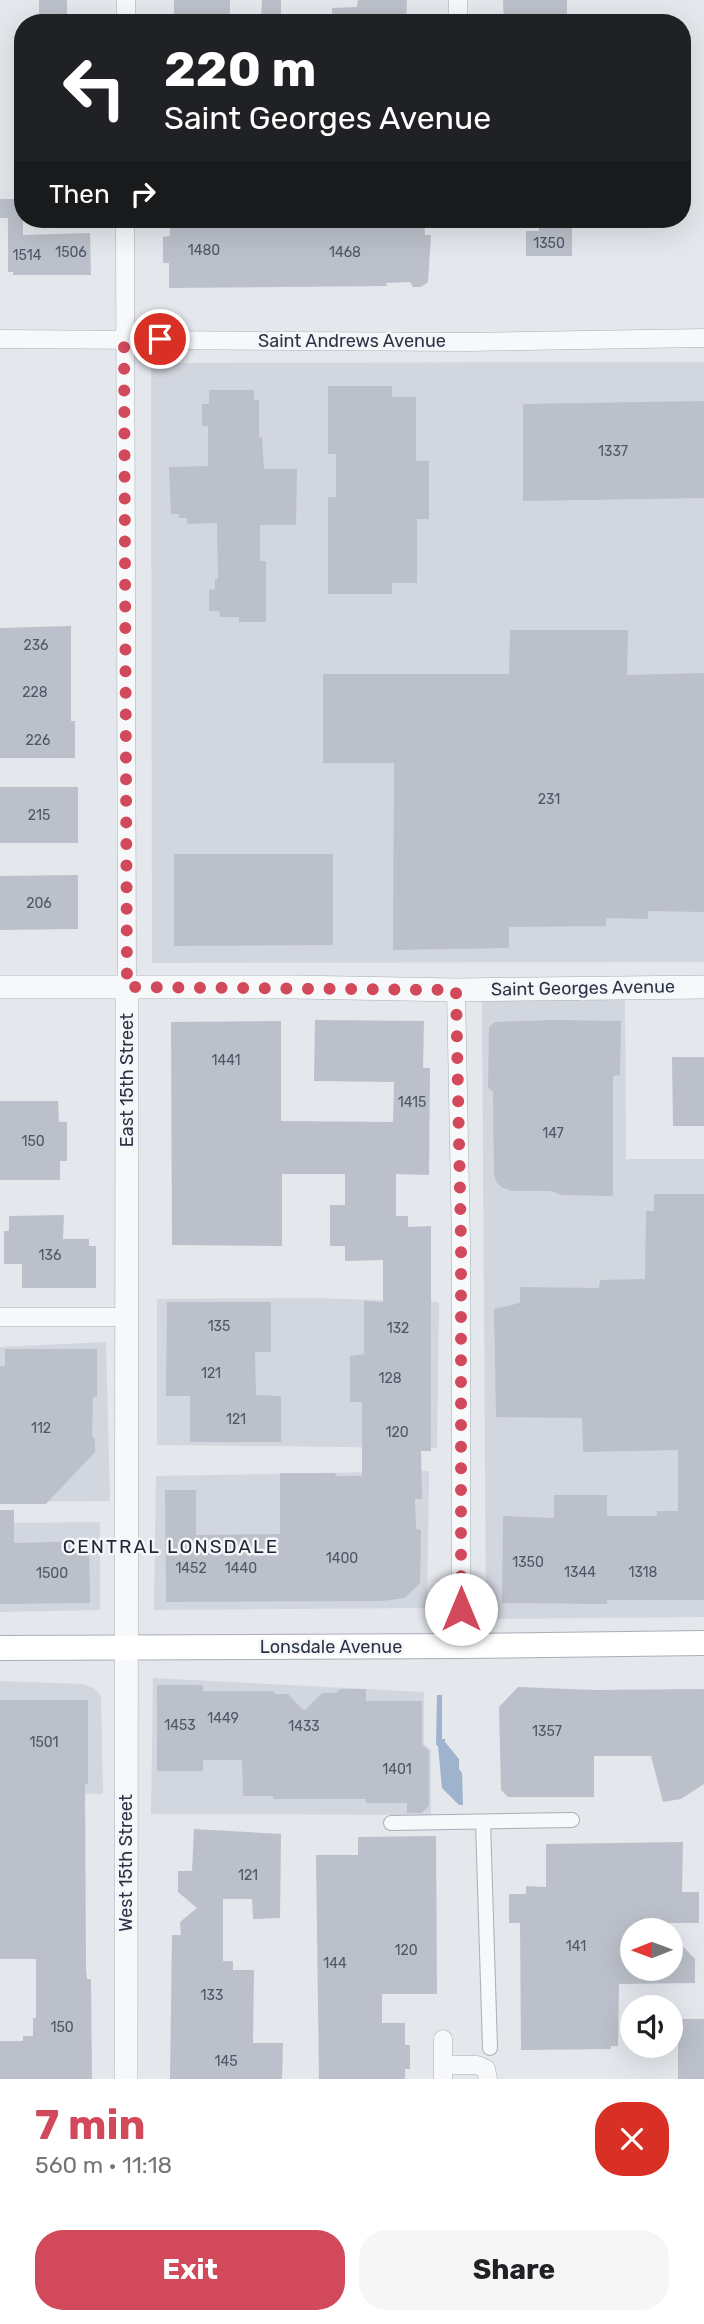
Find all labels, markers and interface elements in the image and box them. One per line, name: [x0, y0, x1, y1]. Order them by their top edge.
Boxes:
text: 220 m: [164, 40, 316, 98]
icon: left: [49, 42, 140, 133]
text: Saint Georges Avenue: [164, 99, 491, 137]
icon: right: [124, 175, 162, 213]
text: Then: [49, 179, 110, 210]
house number: 1350: [533, 235, 565, 252]
house number: 1480: [188, 242, 220, 259]
house number: 1506: [55, 244, 87, 261]
house number: 1468: [329, 244, 361, 261]
house number: 1514: [13, 247, 42, 264]
pin: [130, 309, 190, 369]
icon: arrive: [141, 320, 179, 358]
street label: Saint Andrews Avenue: [258, 330, 446, 352]
house number: 1337: [598, 443, 628, 460]
house number: 236: [23, 637, 49, 654]
house number: 228: [22, 684, 48, 701]
house number: 226: [26, 732, 50, 749]
house number: 231: [538, 791, 560, 808]
house number: 215: [28, 807, 50, 824]
house number: 206: [26, 895, 52, 912]
street label: Saint Georges Avenue: [491, 975, 675, 1001]
street label: East 15th Street: [116, 1013, 138, 1147]
house number: 1441: [211, 1052, 241, 1069]
house number: 1415: [398, 1094, 426, 1111]
house number: 147: [542, 1125, 564, 1142]
house number: 150: [21, 1133, 45, 1150]
house number: 136: [39, 1247, 61, 1264]
house number: 135: [208, 1318, 230, 1335]
house number: 132: [387, 1320, 409, 1337]
house number: 121: [201, 1365, 221, 1382]
house number: 128: [378, 1370, 402, 1387]
house number: 121: [226, 1411, 246, 1428]
house number: 112: [31, 1420, 51, 1437]
house number: 120: [385, 1424, 409, 1441]
district label: CENTRAL LONSDALE: [63, 1535, 279, 1558]
house number: 1400: [326, 1550, 358, 1567]
house number: 1350: [512, 1554, 544, 1571]
house number: 1452: [175, 1560, 207, 1577]
house number: 1440: [225, 1560, 257, 1577]
house number: 1344: [564, 1564, 596, 1581]
house number: 1318: [628, 1564, 658, 1581]
house number: 1500: [36, 1565, 68, 1582]
position arrow: [424, 1572, 498, 1646]
street label: Lonsdale Avenue: [260, 1636, 402, 1658]
house number: 1449: [207, 1710, 239, 1727]
house number: 1453: [164, 1717, 196, 1734]
house number: 1433: [288, 1718, 320, 1735]
house number: 1357: [532, 1723, 562, 1740]
house number: 1501: [29, 1734, 59, 1751]
house number: 1401: [382, 1761, 412, 1778]
street label: West 15th Street: [115, 1794, 137, 1932]
house number: 121: [238, 1867, 258, 1884]
north arrow: [620, 1918, 682, 1981]
map controls: [620, 1918, 683, 2058]
house number: 141: [566, 1938, 586, 1955]
house number: 120: [394, 1942, 418, 1959]
house number: 144: [323, 1955, 347, 1972]
house number: 133: [201, 1987, 223, 2004]
button: sound: [620, 1995, 683, 2058]
house number: 150: [50, 2019, 74, 2036]
house number: 145: [214, 2053, 238, 2070]
text: 7 min: [35, 2100, 146, 2150]
button: close: [595, 2102, 669, 2176]
text: 560 m · 11:18: [35, 2151, 172, 2179]
button: Exit: [35, 2230, 345, 2310]
button: Share: [359, 2230, 669, 2310]

